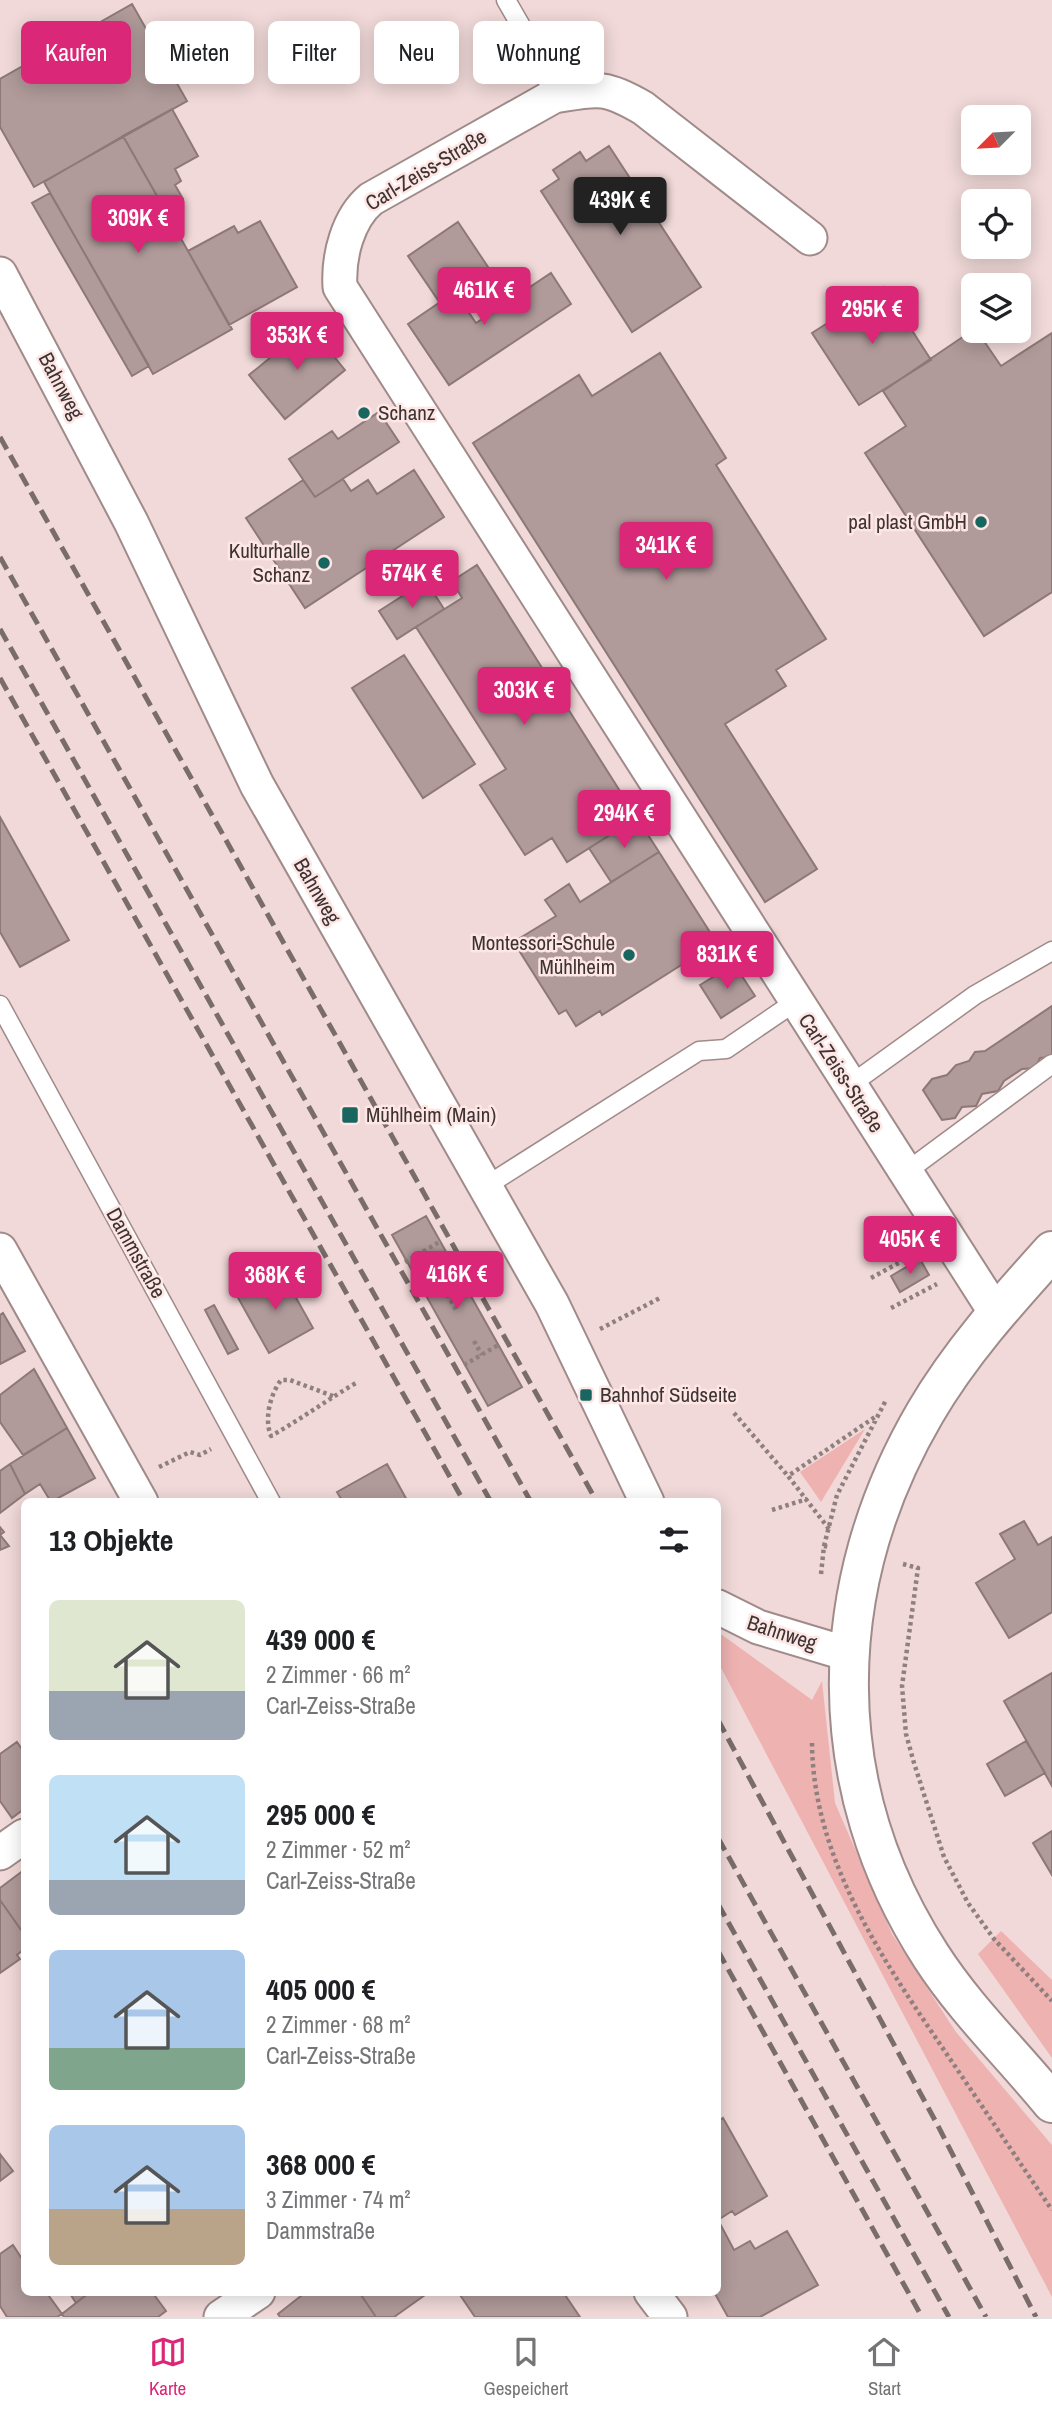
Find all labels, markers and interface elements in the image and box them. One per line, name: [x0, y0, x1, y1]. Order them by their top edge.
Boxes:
chip: Kaufen: [21, 21, 131, 84]
chip: Mieten: [145, 21, 254, 84]
chip: Filter: [268, 21, 360, 84]
chip: Neu: [374, 21, 459, 84]
chip: Wohnung: [473, 21, 604, 84]
north arrow: [961, 105, 1031, 175]
map controls: [961, 105, 1031, 343]
street label: Carl-Zeiss-Straße: [360, 122, 492, 217]
pin: 439K €: [563, 177, 677, 237]
text: 439K €: [590, 184, 650, 215]
button: locate: [961, 189, 1031, 259]
pin: 309K €: [81, 196, 195, 255]
text: 309K €: [108, 202, 168, 233]
pin: 461K €: [427, 268, 541, 327]
button: layers: [961, 273, 1031, 343]
text: 461K €: [454, 274, 514, 305]
pin: 295K €: [815, 286, 929, 346]
text: 295K €: [842, 293, 902, 324]
pin: 353K €: [240, 312, 354, 372]
text: 353K €: [267, 319, 327, 350]
street label: Bahnweg: [32, 347, 91, 425]
place label: Schanz: [378, 398, 436, 427]
marker: Schanz: [356, 405, 372, 421]
place label: pal plast GmbH: [848, 507, 967, 536]
marker: pal plast GmbH: [973, 514, 989, 530]
pin: 341K €: [609, 522, 723, 582]
text: 341K €: [636, 529, 696, 560]
place label: Kulturhalle Schanz: [229, 536, 310, 589]
pin: 574K €: [355, 550, 469, 610]
marker: Kulturhalle Schanz: [316, 555, 332, 571]
text: 574K €: [382, 557, 442, 588]
pin: 303K €: [467, 668, 581, 727]
text: 303K €: [494, 674, 554, 705]
pin: 294K €: [567, 790, 681, 850]
text: 294K €: [594, 797, 654, 828]
street label: Bahnweg: [287, 852, 348, 929]
place label: Montessori-Schule Mühlheim: [471, 928, 615, 981]
pin: 831K €: [670, 932, 784, 991]
text: 831K €: [697, 938, 757, 969]
marker: Montessori-Schule Mühlheim: [621, 947, 637, 963]
street label: Carl-Zeiss-Straße: [792, 1007, 891, 1138]
place label: Mühlheim (Main): [366, 1100, 496, 1129]
marker: Mühlheim (Main): [340, 1105, 360, 1125]
street label: Dammstraße: [100, 1202, 173, 1303]
pin: 405K €: [853, 1216, 967, 1276]
text: 405K €: [880, 1223, 940, 1254]
pin: 368K €: [218, 1252, 332, 1312]
pin: 416K €: [400, 1252, 514, 1311]
text: 416K €: [427, 1258, 487, 1289]
text: 368K €: [245, 1259, 305, 1290]
place label: Bahnhof Südseite: [600, 1380, 737, 1409]
marker: Bahnhof Südseite: [578, 1387, 594, 1403]
text: 13 Objekte: [49, 1520, 173, 1560]
icon: filters: [655, 1521, 693, 1559]
street label: Bahnweg: [744, 1608, 821, 1658]
text: 439 000 €: [266, 1619, 375, 1659]
icon: home: [105, 1628, 189, 1712]
text: 2 Zimmer · 66 m²: [266, 1659, 411, 1690]
text: Carl-Zeiss-Straße: [266, 1690, 416, 1721]
text: 295 000 €: [266, 1794, 375, 1834]
icon: home: [105, 1803, 189, 1887]
text: 2 Zimmer · 52 m²: [266, 1834, 411, 1865]
text: Carl-Zeiss-Straße: [266, 1865, 416, 1896]
text: 405 000 €: [266, 1969, 375, 2009]
icon: home: [105, 1978, 189, 2062]
text: 2 Zimmer · 68 m²: [266, 2009, 411, 2040]
text: Carl-Zeiss-Straße: [266, 2040, 416, 2071]
text: 368 000 €: [266, 2144, 375, 2184]
icon: home: [105, 2153, 189, 2237]
text: 3 Zimmer · 74 m²: [266, 2184, 411, 2215]
text: Dammstraße: [266, 2215, 375, 2246]
tab: Karte: [149, 2333, 187, 2401]
tab: Gespeichert: [484, 2333, 568, 2401]
tab: Start: [865, 2333, 903, 2401]

